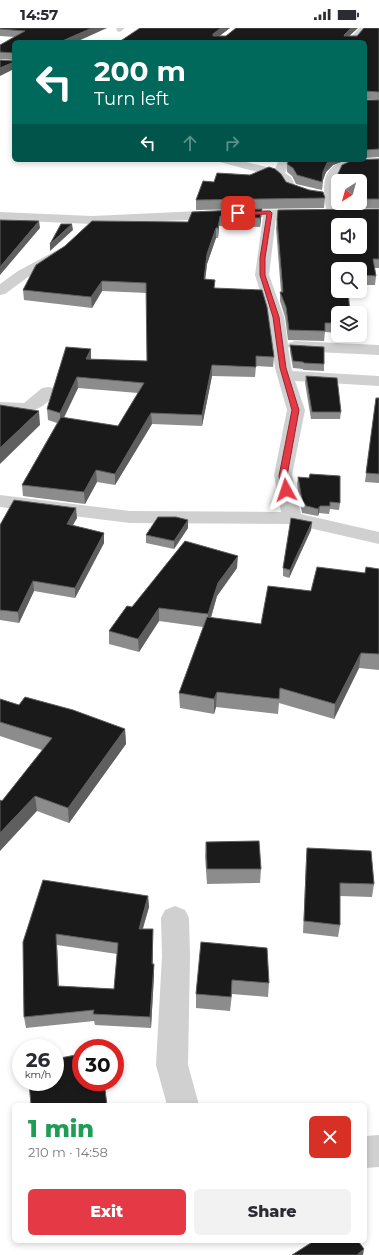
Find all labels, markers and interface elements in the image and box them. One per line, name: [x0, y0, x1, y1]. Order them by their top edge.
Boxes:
text: 14:57: [20, 5, 58, 24]
text: 200 m: [94, 54, 186, 88]
icon: left: [28, 56, 80, 108]
text: Turn left: [94, 88, 169, 110]
icon: left: [137, 132, 159, 154]
icon: ahead: [179, 132, 201, 154]
icon: right: [221, 132, 243, 154]
north arrow: [331, 174, 367, 210]
map controls: [331, 174, 367, 342]
pin: [221, 196, 255, 230]
icon: arrive: [227, 202, 249, 224]
button: sound: [331, 218, 367, 254]
button: search: [331, 262, 367, 298]
button: layers: [331, 306, 367, 342]
position arrow: [265, 469, 307, 511]
speed limit sign: 30: [72, 1039, 124, 1091]
text: 26: [26, 1048, 50, 1072]
text: km/h: [25, 1068, 51, 1081]
text: 1 min: [28, 1114, 94, 1143]
button: close: [309, 1116, 351, 1158]
text: 210 m · 14:58: [28, 1144, 108, 1160]
button: Exit: [28, 1189, 186, 1235]
button: Share: [194, 1189, 351, 1235]

